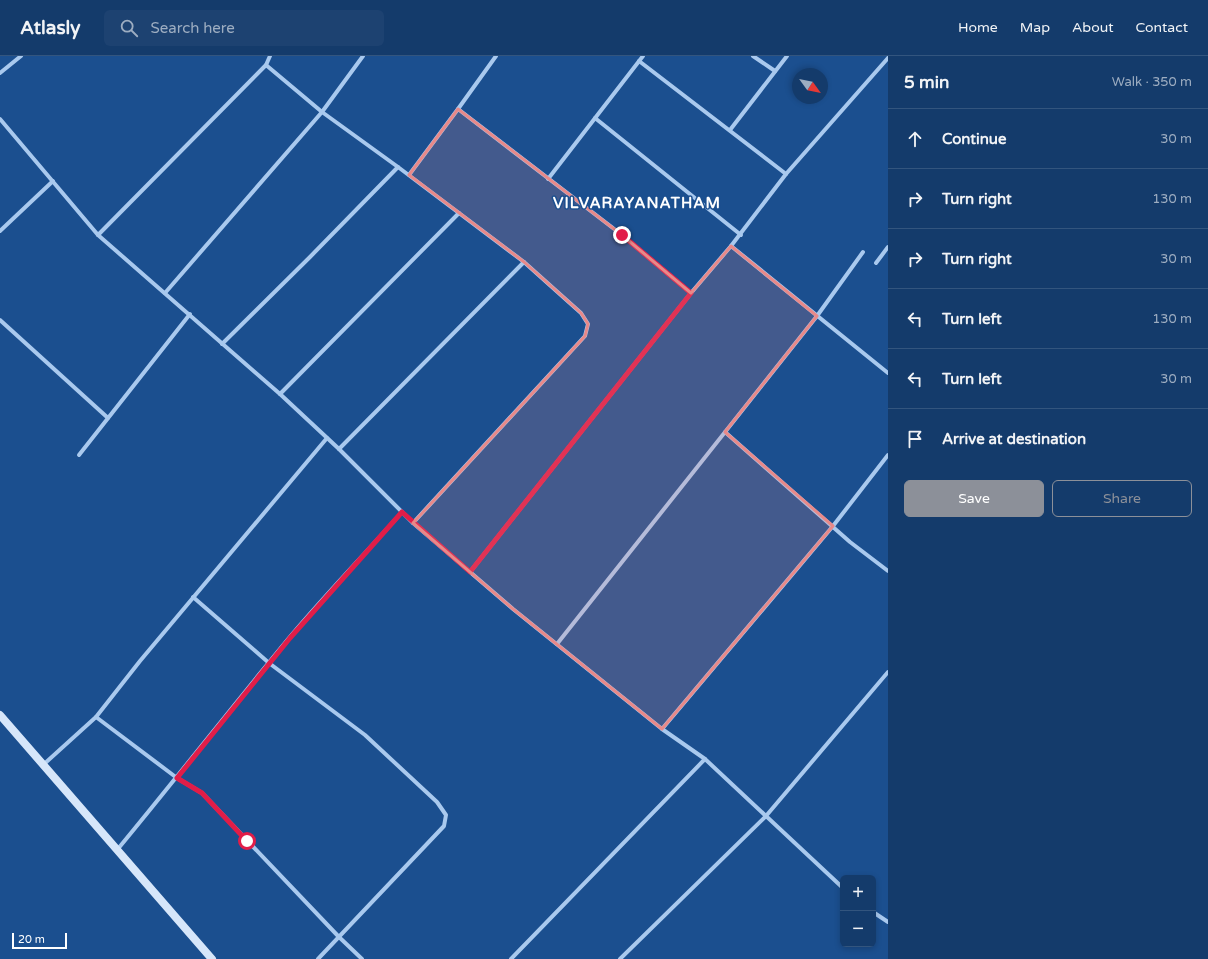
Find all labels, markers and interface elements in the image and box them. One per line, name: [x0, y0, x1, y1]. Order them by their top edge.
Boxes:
search box: [104, 10, 384, 46]
text: Atlasly: [20, 17, 80, 39]
icon: search: [118, 17, 140, 39]
text: Search here: [150, 19, 235, 37]
text: Home: [958, 19, 998, 36]
text: Map: [1020, 19, 1050, 36]
text: About: [1072, 19, 1114, 36]
text: Contact: [1136, 19, 1188, 36]
north arrow: [792, 68, 828, 104]
text: 5 min: [904, 72, 949, 93]
text: Walk · 350 m: [1112, 74, 1192, 90]
icon: ahead: [904, 128, 926, 150]
text: Continue: [942, 130, 1006, 148]
text: 30 m: [1160, 131, 1192, 147]
icon: right: [904, 188, 926, 210]
text: Turn right: [942, 190, 1012, 208]
text: 130 m: [1152, 191, 1192, 207]
district label: VILVARAYANATHAM: [553, 194, 721, 212]
route end: [613, 226, 631, 244]
icon: right: [904, 248, 926, 270]
text: Turn right: [942, 250, 1012, 268]
text: 30 m: [1160, 251, 1192, 267]
icon: left: [904, 308, 926, 330]
text: Turn left: [942, 310, 1002, 328]
text: 130 m: [1152, 311, 1192, 327]
icon: left: [904, 368, 926, 390]
text: Turn left: [942, 370, 1002, 388]
text: 30 m: [1160, 371, 1192, 387]
icon: arrive: [904, 428, 926, 450]
text: Arrive at destination: [942, 430, 1086, 448]
button: Save: [904, 480, 1044, 517]
button: Share: [1052, 480, 1192, 517]
route start: [238, 832, 256, 850]
map controls: [840, 875, 876, 947]
button: +: [840, 875, 876, 911]
button: −: [840, 911, 876, 947]
scale bar: [12, 931, 67, 950]
text: 20 m: [18, 933, 45, 946]

